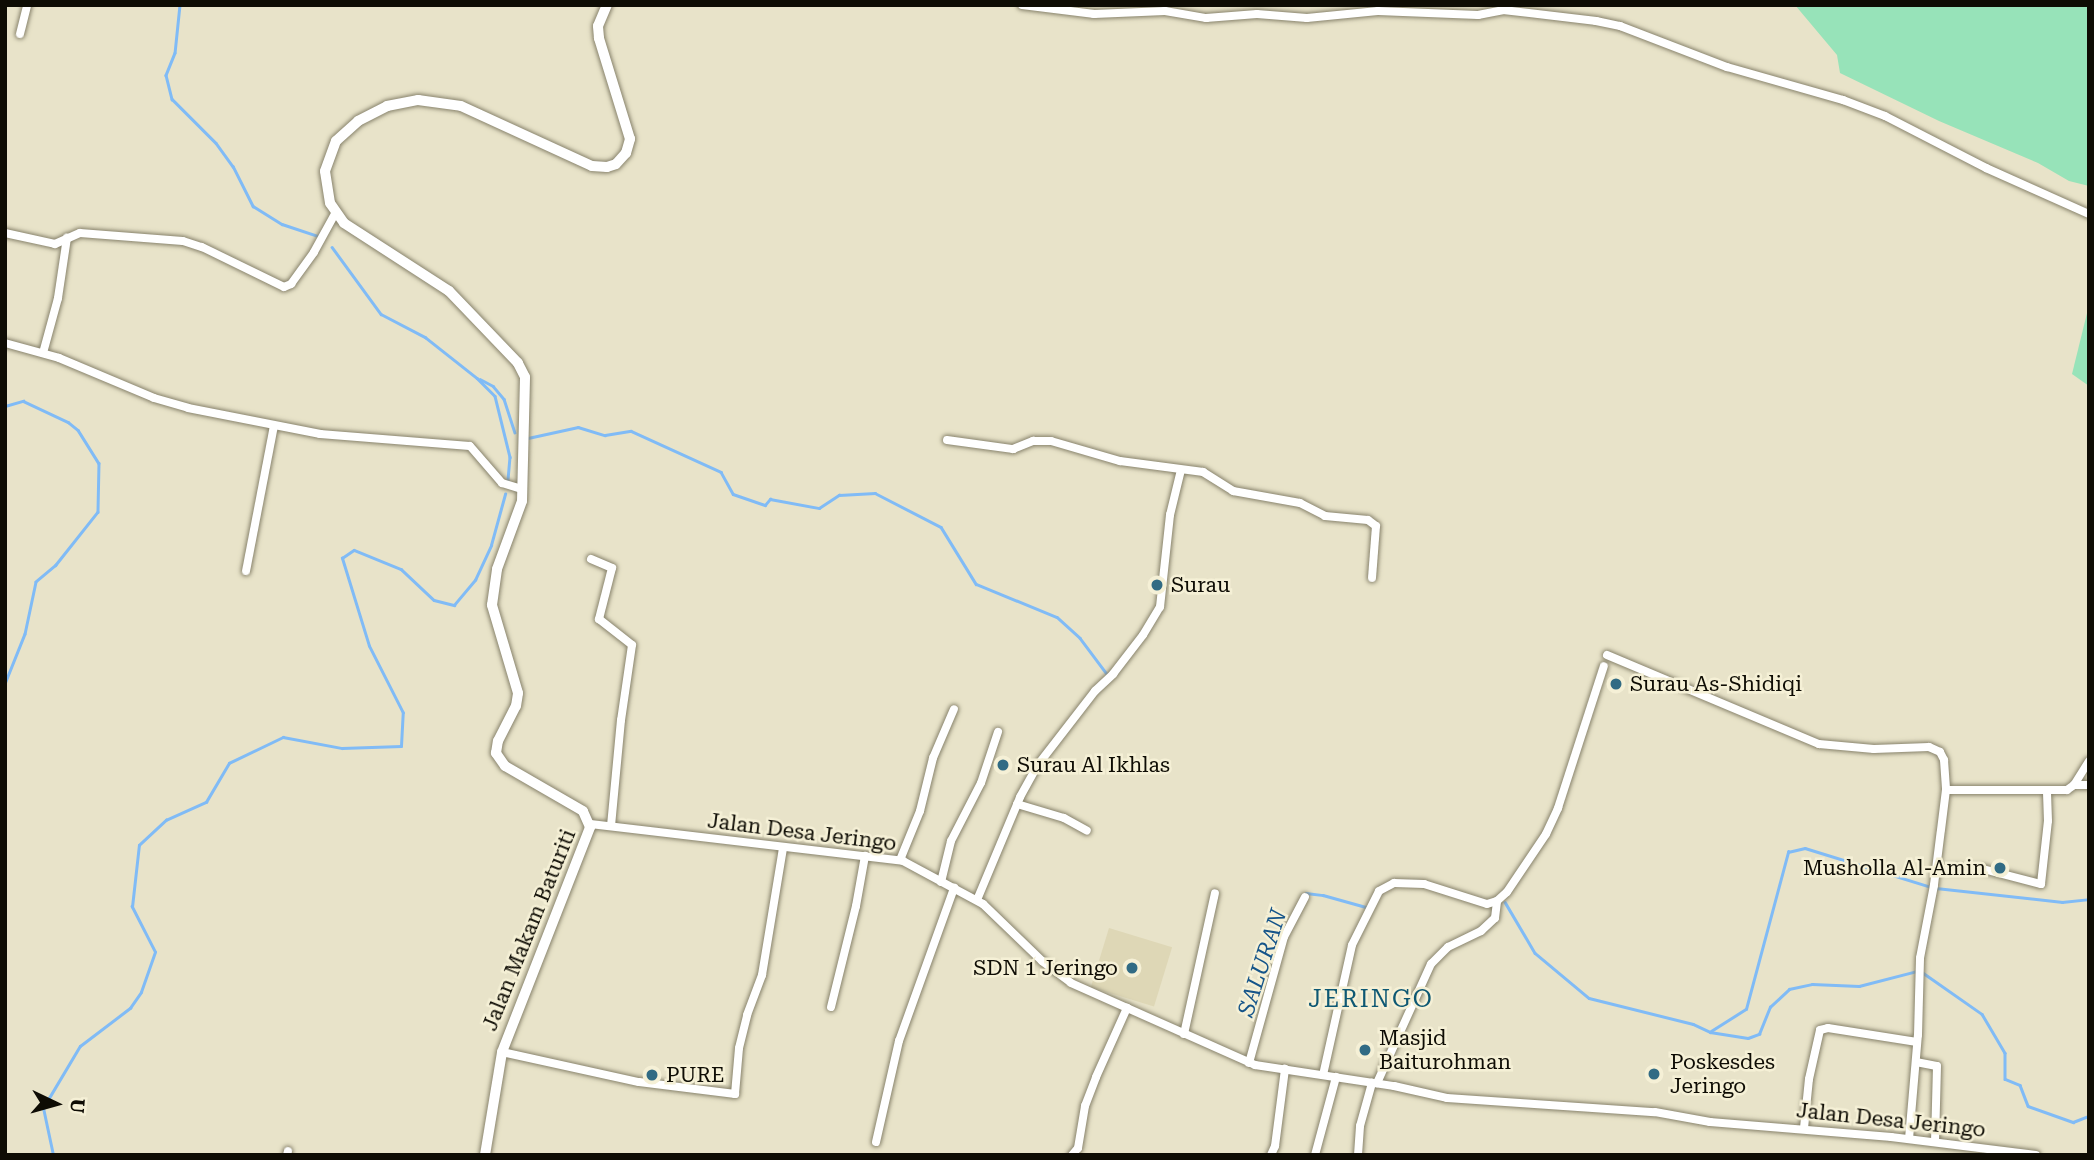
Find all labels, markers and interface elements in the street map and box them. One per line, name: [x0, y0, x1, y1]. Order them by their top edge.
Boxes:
place label: Surau: [1171, 572, 1230, 598]
marker: Surau: [1149, 577, 1165, 593]
place label: Surau As-Shidiqi: [1630, 671, 1802, 697]
marker: Surau As-Shidiqi: [1608, 676, 1624, 692]
place label: Surau Al Ikhlas: [1017, 752, 1170, 778]
marker: Surau Al Ikhlas: [995, 757, 1011, 773]
street label: Jalan Desa Jeringo: [706, 808, 898, 856]
street label: Jalan Makam Baturiti: [477, 826, 581, 1034]
place label: Musholla Al-Amin: [1803, 855, 1986, 881]
marker: Musholla Al-Amin: [1992, 860, 2008, 876]
water label: SALURAN: [1233, 906, 1293, 1020]
place label: SDN 1 Jeringo: [973, 955, 1118, 981]
marker: SDN 1 Jeringo: [1124, 960, 1140, 976]
district label: JERINGO: [1309, 986, 1433, 1014]
place label: Masjid Baiturohman: [1379, 1025, 1511, 1075]
marker: Masjid Baiturohman: [1357, 1042, 1373, 1058]
place label: Poskesdes Jeringo: [1670, 1049, 1775, 1099]
place label: PURE: [666, 1062, 724, 1088]
marker: Poskesdes Jeringo: [1644, 1064, 1664, 1084]
marker: PURE: [644, 1067, 660, 1083]
north arrow: [21, 1069, 91, 1139]
text: U: [65, 1098, 90, 1114]
street label: Jalan Desa Jeringo: [1795, 1098, 1987, 1142]

